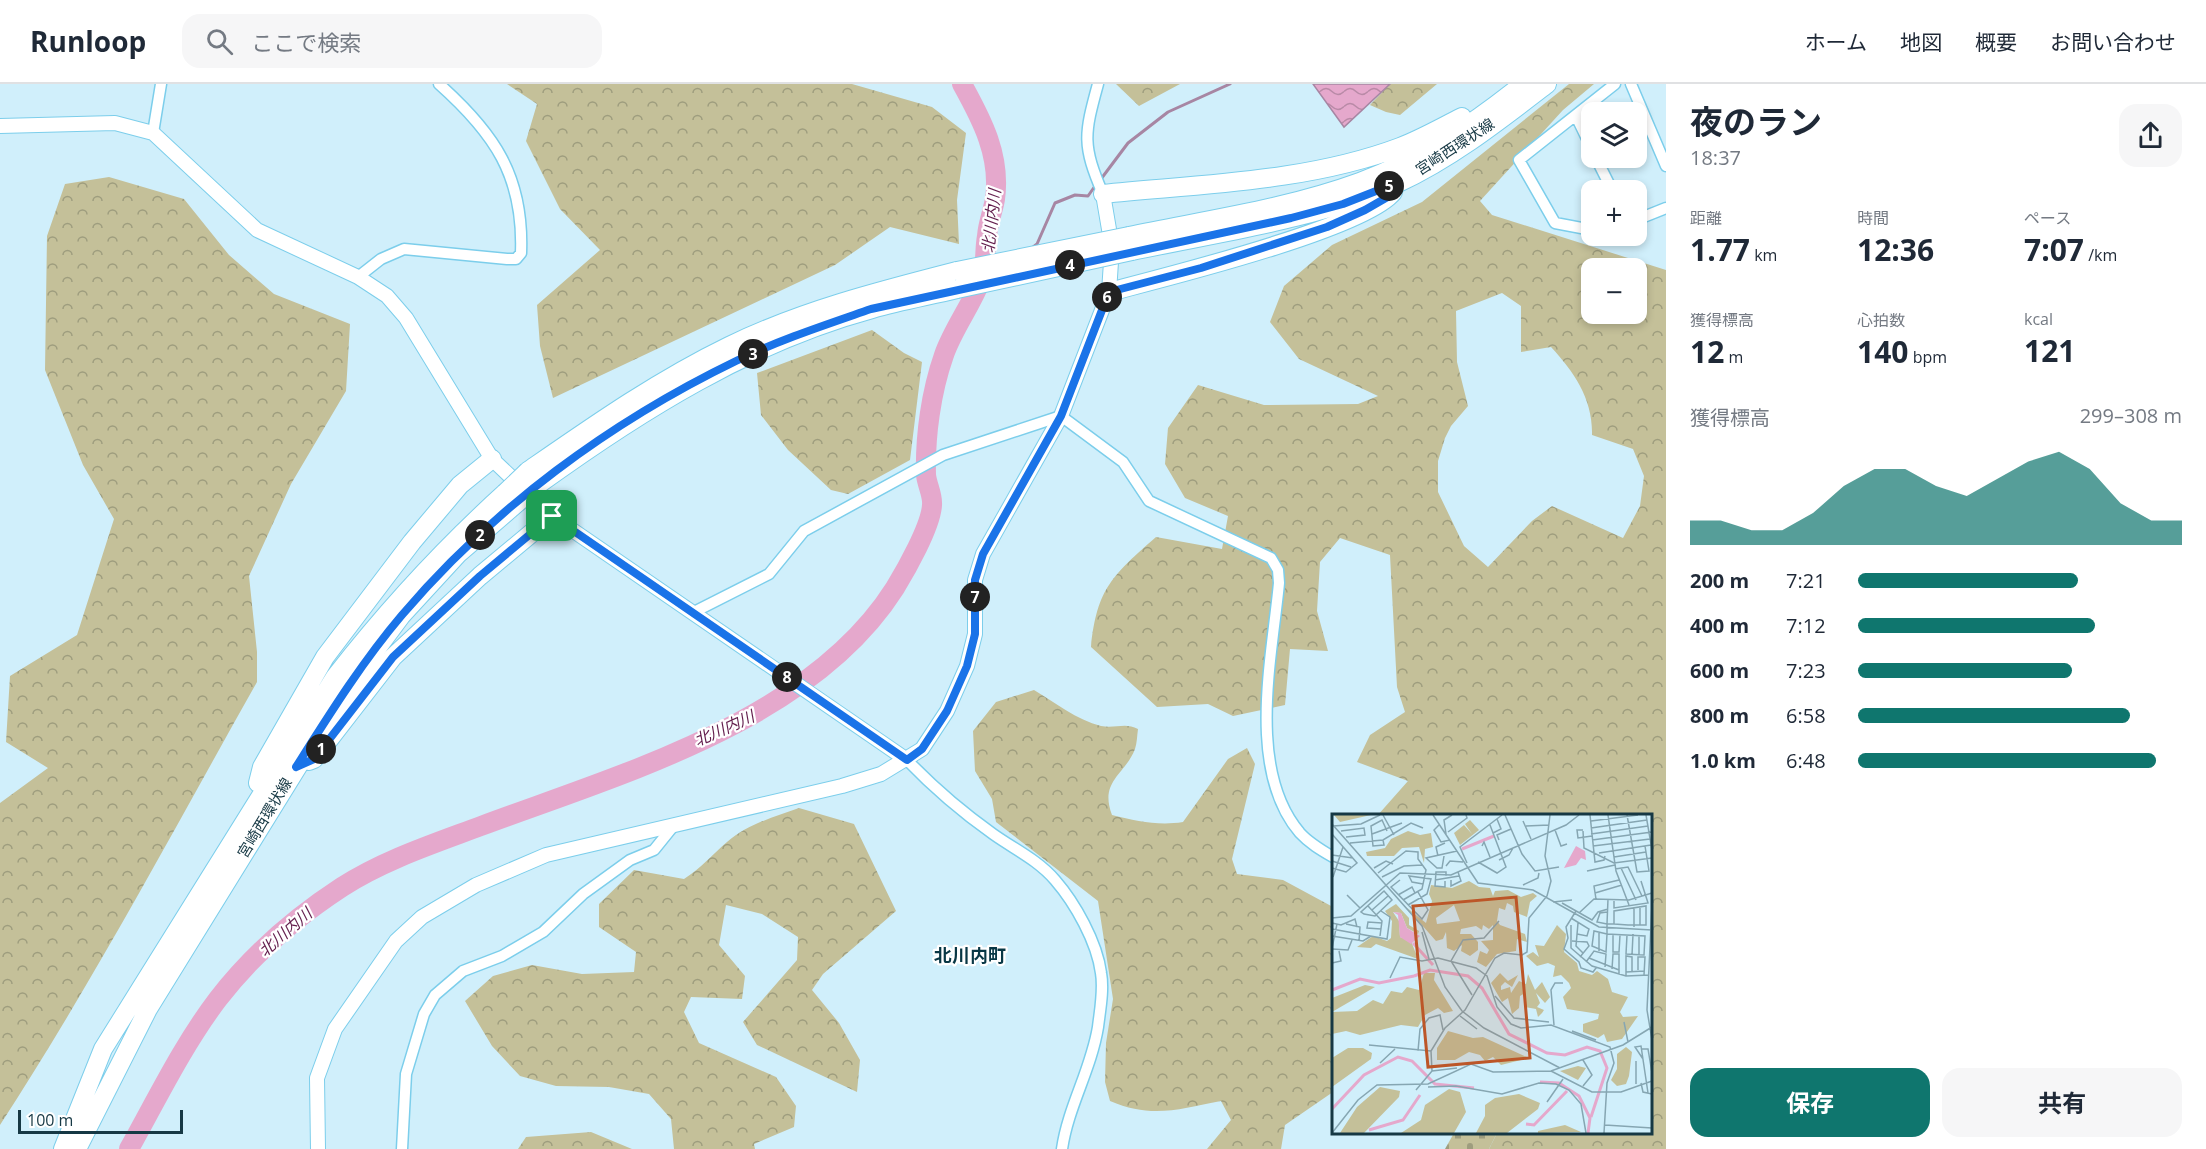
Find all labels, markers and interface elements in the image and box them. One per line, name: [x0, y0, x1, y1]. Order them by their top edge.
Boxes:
search box: [182, 14, 602, 68]
text: Runloop: [30, 22, 146, 60]
icon: search: [203, 25, 236, 58]
text: ここで検索: [251, 27, 361, 57]
text: ホーム: [1805, 28, 1867, 56]
text: 地図: [1900, 28, 1942, 56]
text: 概要: [1975, 28, 2017, 56]
text: お問い合わせ: [2050, 28, 2176, 56]
text: 夜のラン: [1690, 99, 1822, 144]
map controls: [1581, 102, 1647, 324]
button: layers: [1581, 102, 1647, 168]
button: share: [2119, 104, 2182, 167]
street label: 宮崎西環状線: [1411, 113, 1498, 179]
text: 18:37: [1690, 144, 1741, 171]
pin: 5: [1374, 171, 1404, 201]
text: 5: [1384, 175, 1394, 197]
button: +: [1581, 180, 1647, 246]
water label: 北川内川: [977, 186, 1005, 254]
text: 距離: [1690, 207, 1722, 229]
text: 時間: [1857, 207, 1889, 229]
text: ペース: [2024, 207, 2071, 229]
text: 1.77: [1690, 229, 1750, 270]
text: 12:36: [1857, 229, 1934, 270]
text: 7:07: [2024, 229, 2084, 270]
text: km: [1750, 244, 1777, 266]
text: /km: [2084, 244, 2117, 266]
pin: 4: [1055, 250, 1085, 280]
text: 4: [1065, 254, 1075, 276]
button: −: [1581, 258, 1647, 324]
pin: 6: [1092, 282, 1122, 312]
text: 6: [1102, 286, 1112, 308]
text: kcal: [2024, 308, 2053, 330]
text: 獲得標高: [1690, 309, 1754, 331]
text: 心拍数: [1857, 309, 1905, 331]
text: 121: [2024, 330, 2075, 371]
text: 12: [1690, 331, 1724, 372]
text: 140: [1857, 331, 1908, 372]
pin: 3: [738, 339, 768, 369]
text: 3: [748, 343, 758, 365]
text: m: [1724, 346, 1743, 368]
text: bpm: [1908, 346, 1947, 368]
text: 299–308 m: [2080, 402, 2182, 429]
text: 獲得標高: [1690, 404, 1770, 431]
pin: [526, 490, 577, 541]
icon: arrive: [535, 499, 568, 532]
pin: 2: [465, 520, 495, 550]
text: 2: [475, 524, 485, 546]
text: 200 m: [1690, 567, 1749, 594]
text: 7:21: [1786, 567, 1826, 594]
pin: 7: [960, 582, 990, 612]
text: 7: [970, 586, 980, 608]
text: 400 m: [1690, 612, 1749, 639]
text: 7:12: [1786, 612, 1826, 639]
text: 600 m: [1690, 657, 1749, 684]
text: 7:23: [1786, 657, 1826, 684]
pin: 8: [772, 662, 802, 692]
text: 8: [782, 666, 792, 688]
text: 800 m: [1690, 702, 1749, 729]
text: 6:58: [1786, 702, 1826, 729]
water label: 北川内川: [690, 704, 760, 751]
pin: 1: [306, 734, 336, 764]
text: 1: [316, 738, 326, 760]
text: 1.0 km: [1690, 747, 1756, 774]
text: 6:48: [1786, 747, 1826, 774]
street label: 宮崎西環状線: [232, 774, 296, 861]
inset map: [1332, 814, 1651, 1134]
water label: 北川内川: [254, 901, 318, 961]
district label: 北川内町: [934, 943, 1006, 967]
button: 保存: [1690, 1068, 1930, 1137]
button: 共有: [1942, 1068, 2182, 1137]
scale bar: [18, 1107, 183, 1134]
text: 100 m: [27, 1109, 73, 1131]

